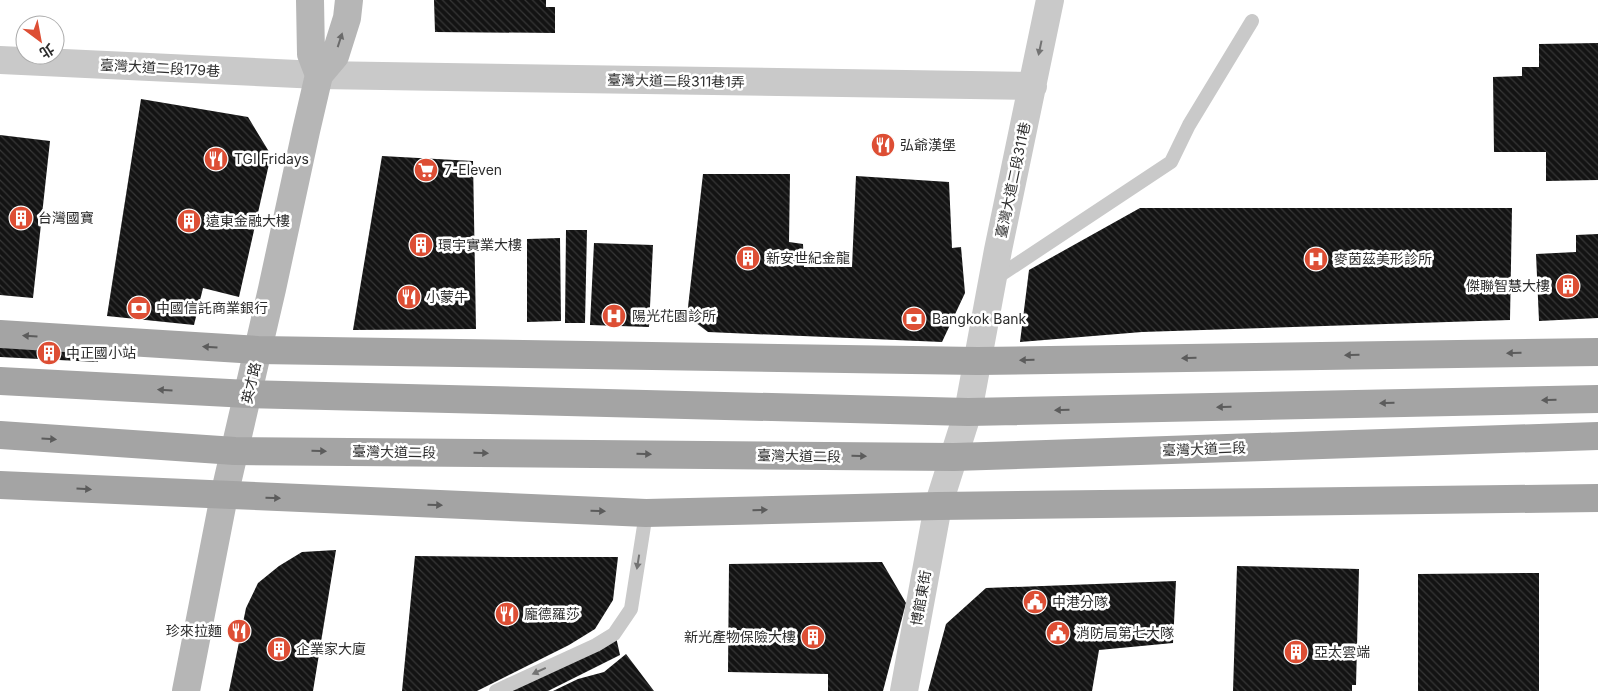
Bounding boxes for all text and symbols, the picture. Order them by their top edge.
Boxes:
north arrow [15,15,65,65]
one-way arrow [336,32,344,47]
one-way arrow [1036,40,1044,56]
text: 北 [37,41,58,62]
street label: 臺灣大道二段179巷 [100,56,220,79]
street label: 臺灣大道二段311巷1弄 [607,71,745,90]
street label: 臺灣大道二段311巷 [992,120,1033,239]
restaurant icon: 弘爺漢堡 [870,132,896,158]
place label: 弘爺漢堡 [900,136,956,153]
restaurant icon: TGI Fridays [203,146,229,172]
place label: TGI Fridays [234,150,309,167]
supermarket icon: 7-Eleven [413,157,439,183]
place label: 7-Eleven [444,161,502,178]
building icon: 台灣國寶 [8,205,34,231]
building icon: 遠東金融大樓 [176,208,202,234]
place label: 台灣國寶 [38,209,94,226]
place label: 遠東金融大樓 [206,212,290,229]
building icon: 環宇實業大樓 [408,232,434,258]
place label: 環宇實業大樓 [438,236,522,253]
building icon: 新安世紀金龍 [735,245,761,271]
hospital icon: 麥茵茲美形診所 [1303,246,1329,272]
place label: 新安世紀金龍 [766,249,850,266]
place label: 麥茵茲美形診所 [1334,250,1432,267]
building icon: 傑聯智慧大樓 [1555,273,1581,299]
place label: 傑聯智慧大樓 [1466,277,1550,294]
restaurant icon: 小蒙牛 [396,284,422,310]
place label: 小蒙牛 [426,288,468,305]
bank icon: 中國信託商業銀行 [126,295,152,321]
place label: 中國信託商業銀行 [156,299,268,316]
hospital icon: 陽光花園診所 [601,303,627,329]
bank icon: Bangkok Bank [901,306,927,332]
place label: 陽光花園診所 [632,307,716,324]
place label: Bangkok Bank [932,310,1027,327]
one-way arrow [22,332,38,340]
building icon: 中正國小站 [36,340,62,366]
one-way arrow [201,343,217,351]
place label: 中正國小站 [66,344,136,361]
one-way arrow [1506,349,1522,357]
one-way arrow [1344,351,1360,359]
one-way arrow [1181,354,1197,362]
one-way arrow [1019,356,1035,364]
street label: 英才路 [238,361,264,405]
one-way arrow [156,385,172,393]
one-way arrow [1541,396,1557,404]
one-way arrow [1379,400,1395,408]
one-way arrow [1216,403,1232,411]
one-way arrow [1054,406,1070,414]
one-way arrow [41,435,57,443]
street label: 臺灣大道二段 [1162,439,1246,458]
street label: 臺灣大道二段 [352,442,436,461]
street label: 臺灣大道二段 [757,446,841,465]
one-way arrow [311,447,327,455]
one-way arrow [474,449,490,457]
one-way arrow [636,450,652,458]
one-way arrow [851,452,867,460]
one-way arrow [76,485,92,493]
one-way arrow [265,494,281,502]
one-way arrow [428,501,444,509]
one-way arrow [752,506,768,514]
one-way arrow [590,508,606,516]
one-way arrow [634,554,642,570]
street label: 博館東街 [907,569,934,627]
public building icon: 中港分隊 [1022,589,1048,615]
place label: 中港分隊 [1052,593,1108,610]
restaurant icon: 龐德羅莎 [494,601,520,627]
place label: 龐德羅莎 [524,605,580,622]
restaurant icon: 珍來拉麵 [226,618,252,644]
public building icon: 消防局第七大隊 [1045,620,1071,646]
place label: 珍來拉麵 [166,622,222,639]
building icon: 新光產物保險大樓 [800,624,826,650]
place label: 消防局第七大隊 [1076,624,1174,641]
place label: 新光產物保險大樓 [684,628,796,645]
building icon: 企業家大廈 [266,636,292,662]
building icon: 亞太雲端 [1283,639,1309,665]
place label: 企業家大廈 [296,640,366,657]
place label: 亞太雲端 [1314,643,1370,660]
one-way arrow [532,668,546,676]

